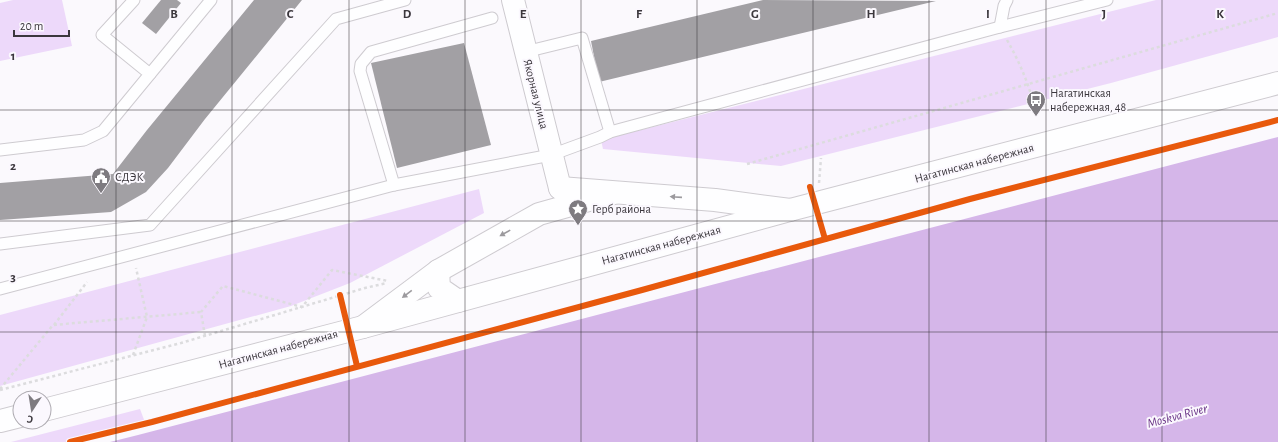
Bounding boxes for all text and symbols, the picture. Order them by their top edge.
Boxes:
text: B [170,8,178,21]
text: C [287,8,294,21]
text: D [403,8,412,21]
text: E [520,8,527,21]
text: F [636,8,643,21]
text: G [751,8,759,21]
text: H [866,8,876,21]
text: I [986,8,990,21]
text: J [1102,8,1106,21]
text: K [1216,8,1224,21]
scale bar [14,12,69,38]
text: 20 m [20,20,43,32]
text: 1 [11,50,15,63]
street label: Якорная улица [521,58,551,131]
place label: Нагатинская набережная, 48 [1050,87,1126,113]
bus stop icon: Нагатинская набережная, 48 [1025,89,1047,117]
street label: Нагатинская набережная [913,141,1035,185]
text: 2 [10,160,16,173]
public building icon: СДЭК [90,166,112,194]
place label: СДЭК [115,171,144,183]
one-way arrow [670,194,682,201]
place icon: Герб района [567,198,589,226]
place label: Герб района [592,203,652,215]
street label: Нагатинская набережная [600,223,722,267]
one-way arrow [499,230,511,237]
text: 3 [10,271,16,284]
one-way arrow [401,290,412,298]
street label: Нагатинская набережная [217,327,339,371]
north arrow [12,390,52,430]
water label: Moskva River [1146,402,1210,431]
text: С [26,413,34,425]

